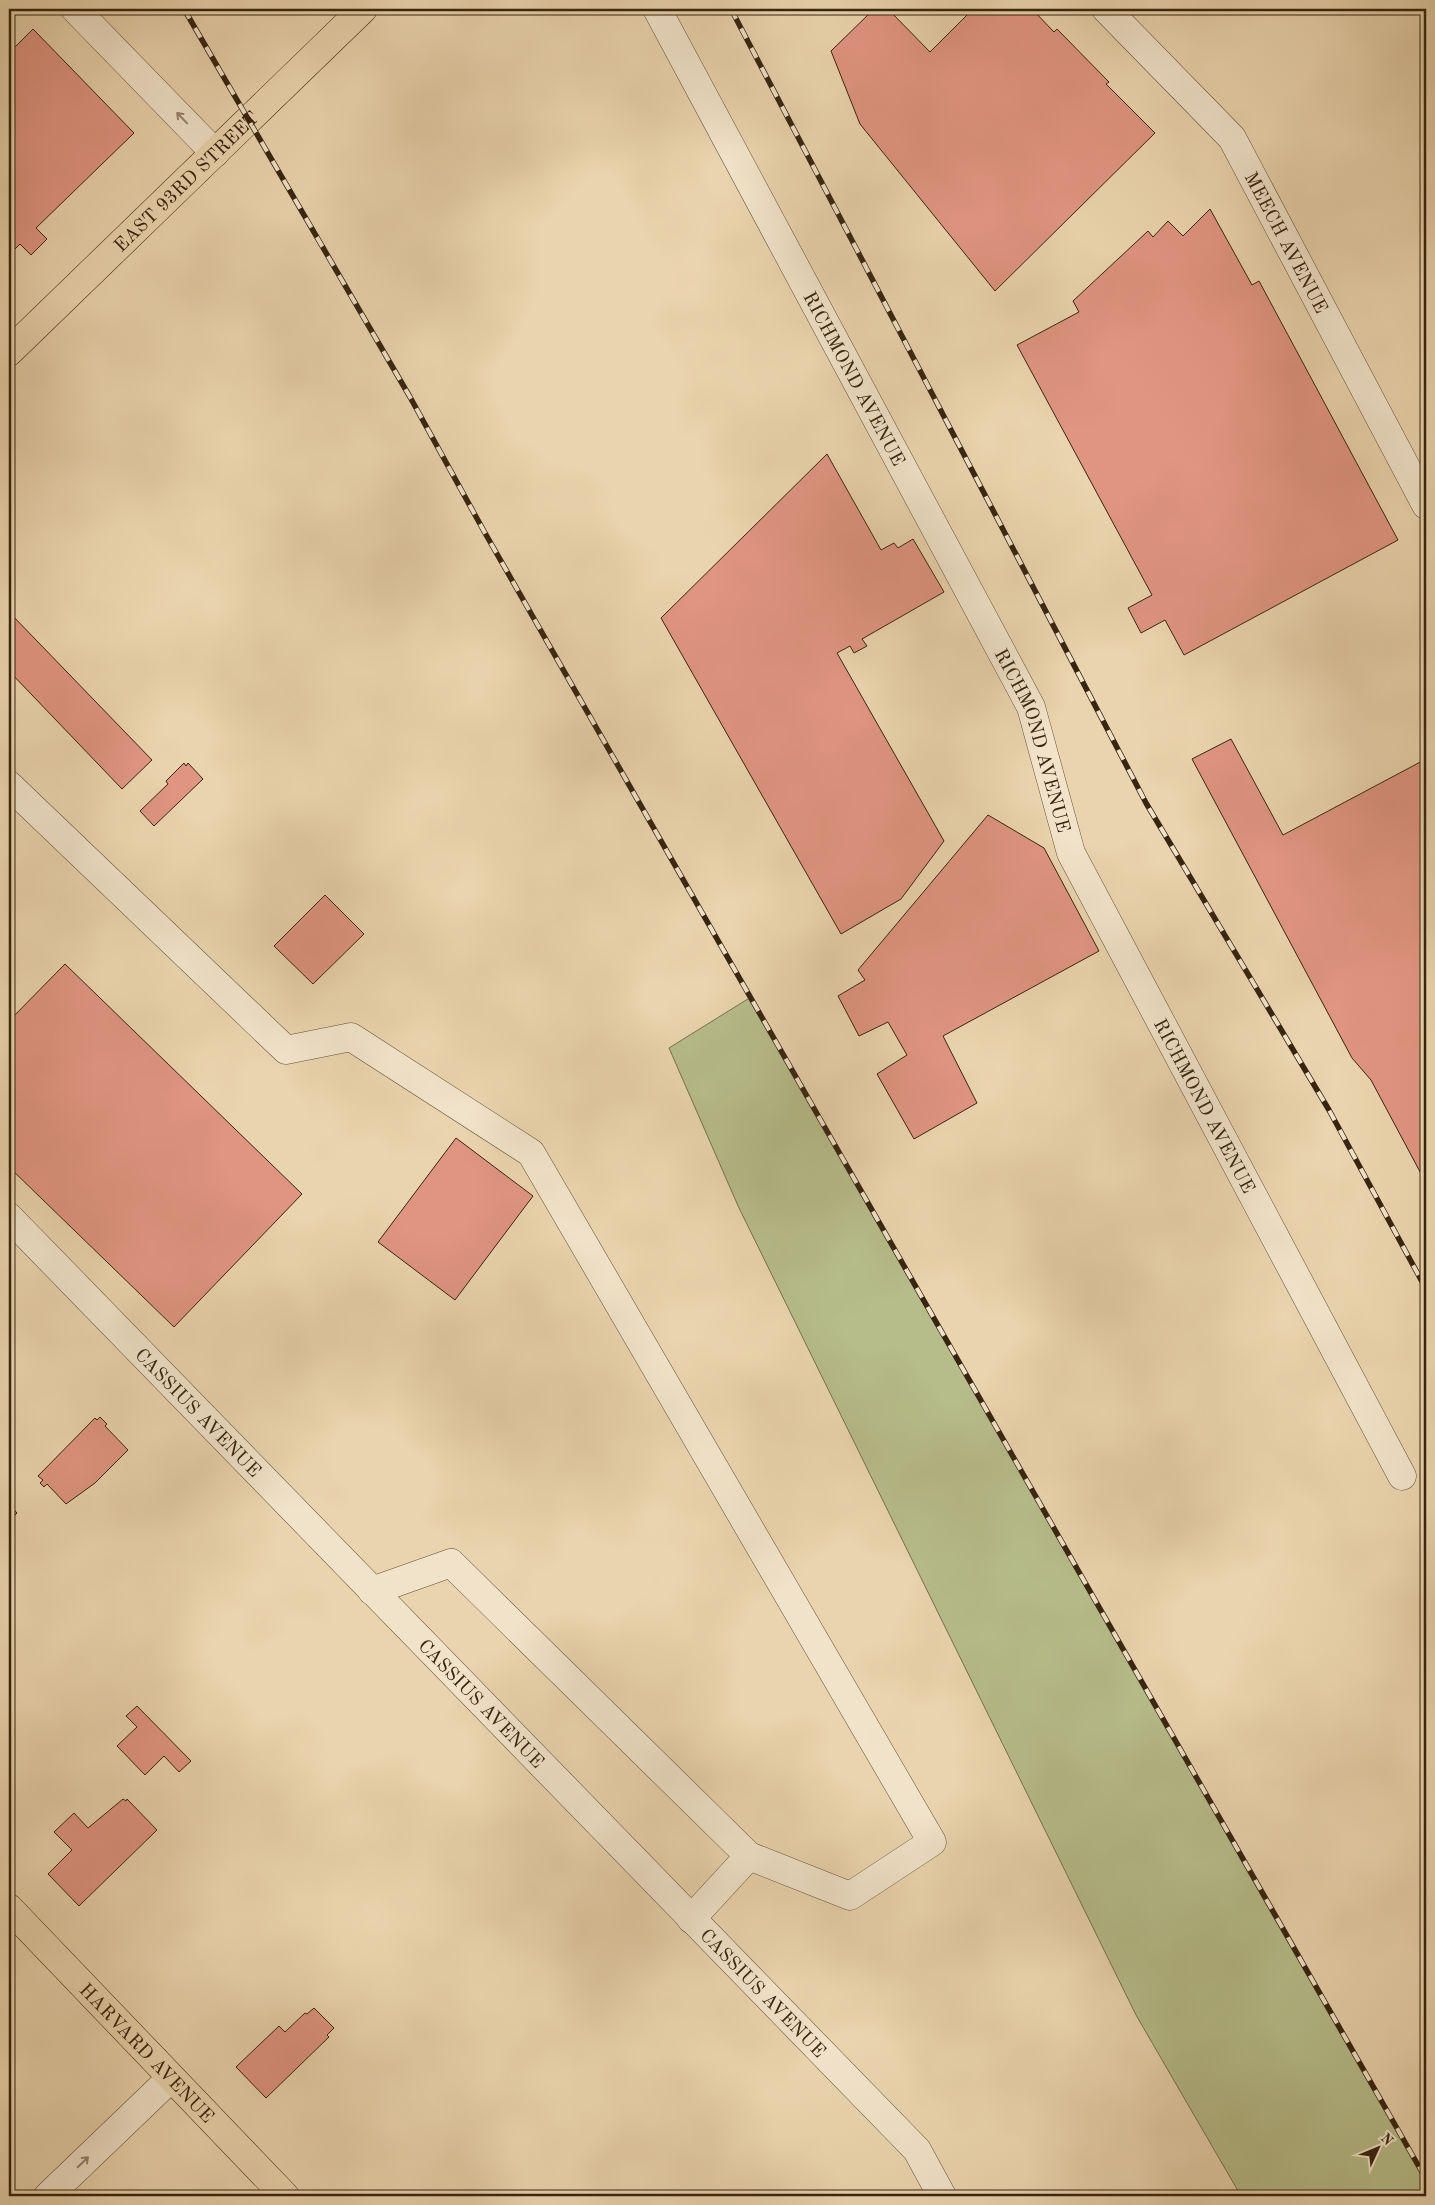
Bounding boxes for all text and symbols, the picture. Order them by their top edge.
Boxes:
street label: EAST 93RD STREET [112,109,263,257]
one-way arrow [176,112,188,125]
street label: MEECH AVENUE [1240,169,1330,317]
street label: RICHMOND AVENUE [798,289,907,470]
street label: RICHMOND AVENUE [990,646,1072,835]
street label: RICHMOND AVENUE [1149,1016,1257,1197]
street label: CASSIUS AVENUE [130,1346,263,1482]
street label: CASSIUS AVENUE [414,1637,547,1773]
street label: CASSIUS AVENUE [695,1926,828,2062]
street label: HARVARD AVENUE [75,1981,216,2128]
north arrow [1352,2122,1402,2172]
text: N [1378,2131,1396,2149]
one-way arrow [77,2156,89,2168]

